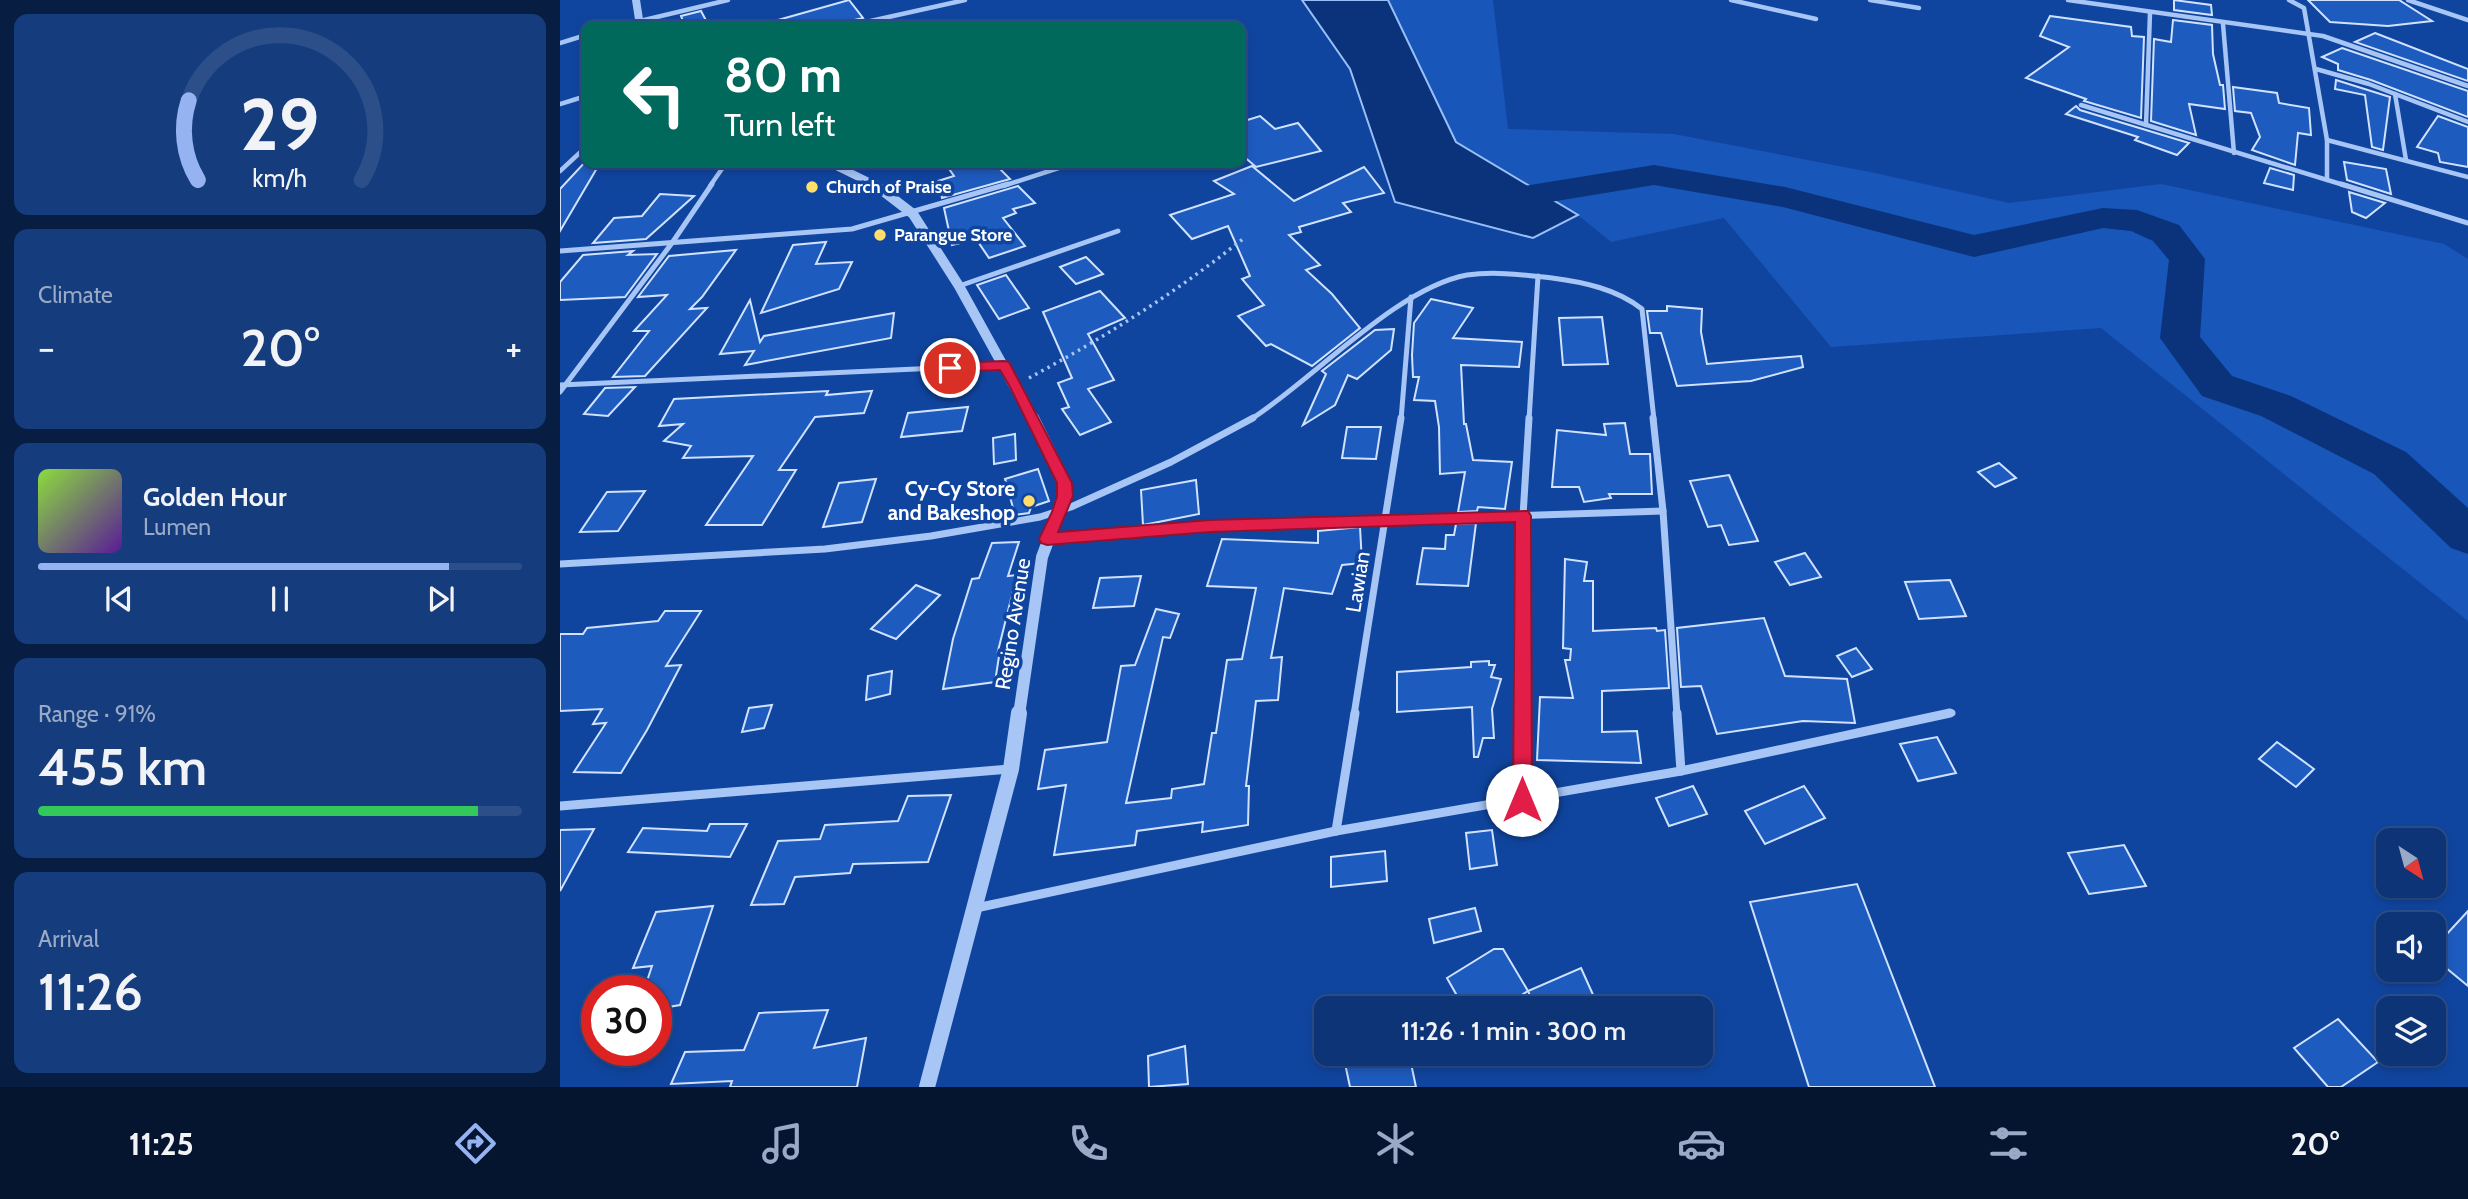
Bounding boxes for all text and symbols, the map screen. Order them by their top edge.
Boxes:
text: 80 m [724,45,842,104]
icon: left [609,49,700,140]
text: 29 [240,81,320,169]
text: Turn left [724,105,835,144]
text: km/h [253,163,307,193]
place label: Church of Praise [826,176,952,198]
marker: Church of Praise [804,179,820,195]
place label: Parangue Store [894,224,1012,246]
marker: Parangue Store [872,227,888,243]
text: Climate [38,281,113,309]
text: 20° [240,316,320,379]
text: − [38,324,55,371]
text: + [505,324,522,371]
pin [920,338,980,398]
icon: arrive [931,349,969,387]
place label: Cy-Cy Store and Bakeshop [888,476,1015,525]
text: Golden Hour [143,481,286,513]
marker: Cy-Cy Store and Bakeshop [1021,493,1037,509]
text: Lumen [143,513,211,541]
street label: Lawian [1340,549,1375,614]
street label: Regino Avenue [990,556,1035,692]
icon: previous [100,580,138,618]
icon: pause [261,580,299,618]
icon: next [422,580,460,618]
text: Range · 91% [38,700,156,728]
text: 455 km [38,735,207,798]
position arrow [1485,763,1559,837]
north arrow [2376,828,2446,898]
map controls [2376,828,2446,1066]
button: sound [2376,912,2446,982]
text: Arrival [38,925,99,953]
text: 11:26 [38,960,143,1023]
speed limit sign: 30 [581,975,672,1066]
button: layers [2376,996,2446,1066]
text: 11:26 · 1 min · 300 m [1401,1015,1626,1047]
icon: directions [451,1119,500,1168]
icon: music [758,1119,807,1168]
icon: phone [1064,1119,1113,1168]
icon: climate [1371,1119,1420,1168]
icon: car [1677,1119,1726,1168]
icon: filters [1984,1119,2033,1168]
text: 11:25 [129,1124,194,1163]
text: 20° [2290,1124,2339,1163]

